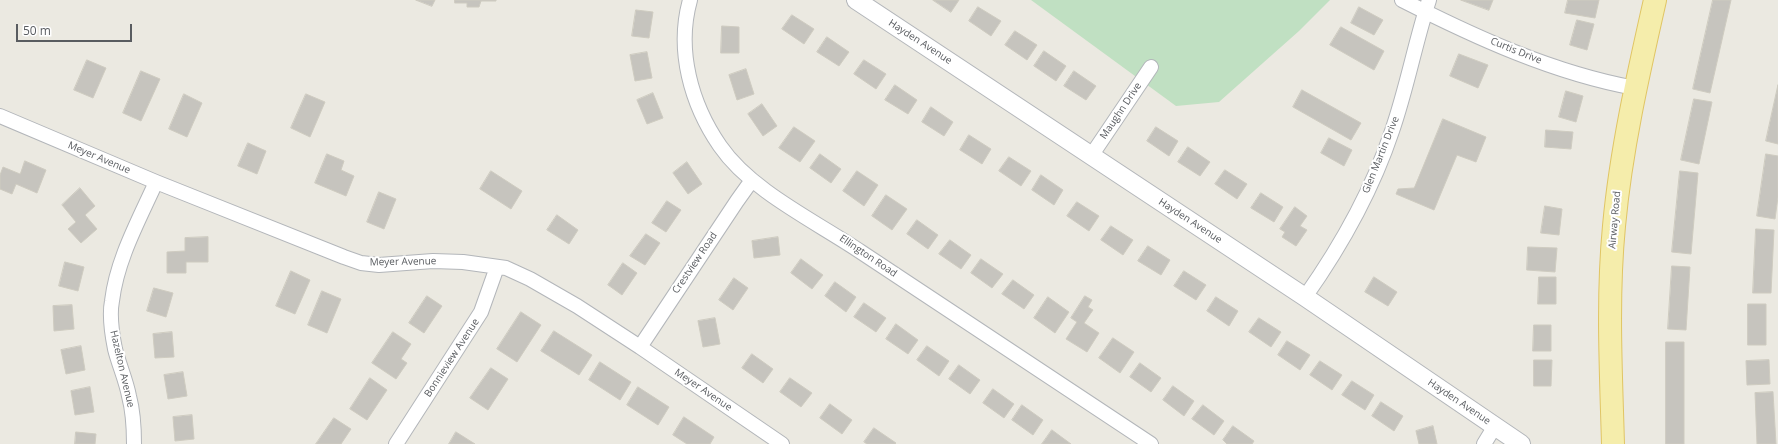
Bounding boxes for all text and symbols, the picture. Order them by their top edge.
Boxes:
scale bar [18,16,134,42]
street label: Hayden Avenue [886,17,954,67]
text: 50 m [23,22,51,39]
street label: Curtis Drive [1489,35,1543,67]
street label: Maughn Drive [1098,81,1144,141]
street label: Glen Martin Drive [1360,115,1402,195]
street label: Meyer Avenue [66,139,132,177]
street label: Airway Road [1607,191,1623,249]
street label: Hayden Avenue [1156,196,1224,246]
street label: Crestview Road [670,230,720,296]
street label: Ellington Road [837,232,899,280]
street label: Meyer Avenue [370,255,436,269]
street label: Bonnieview Avenue [422,316,482,400]
street label: Hazelton Avenue [107,329,137,409]
street label: Meyer Avenue [672,366,734,414]
street label: Hayden Avenue [1425,377,1493,427]

